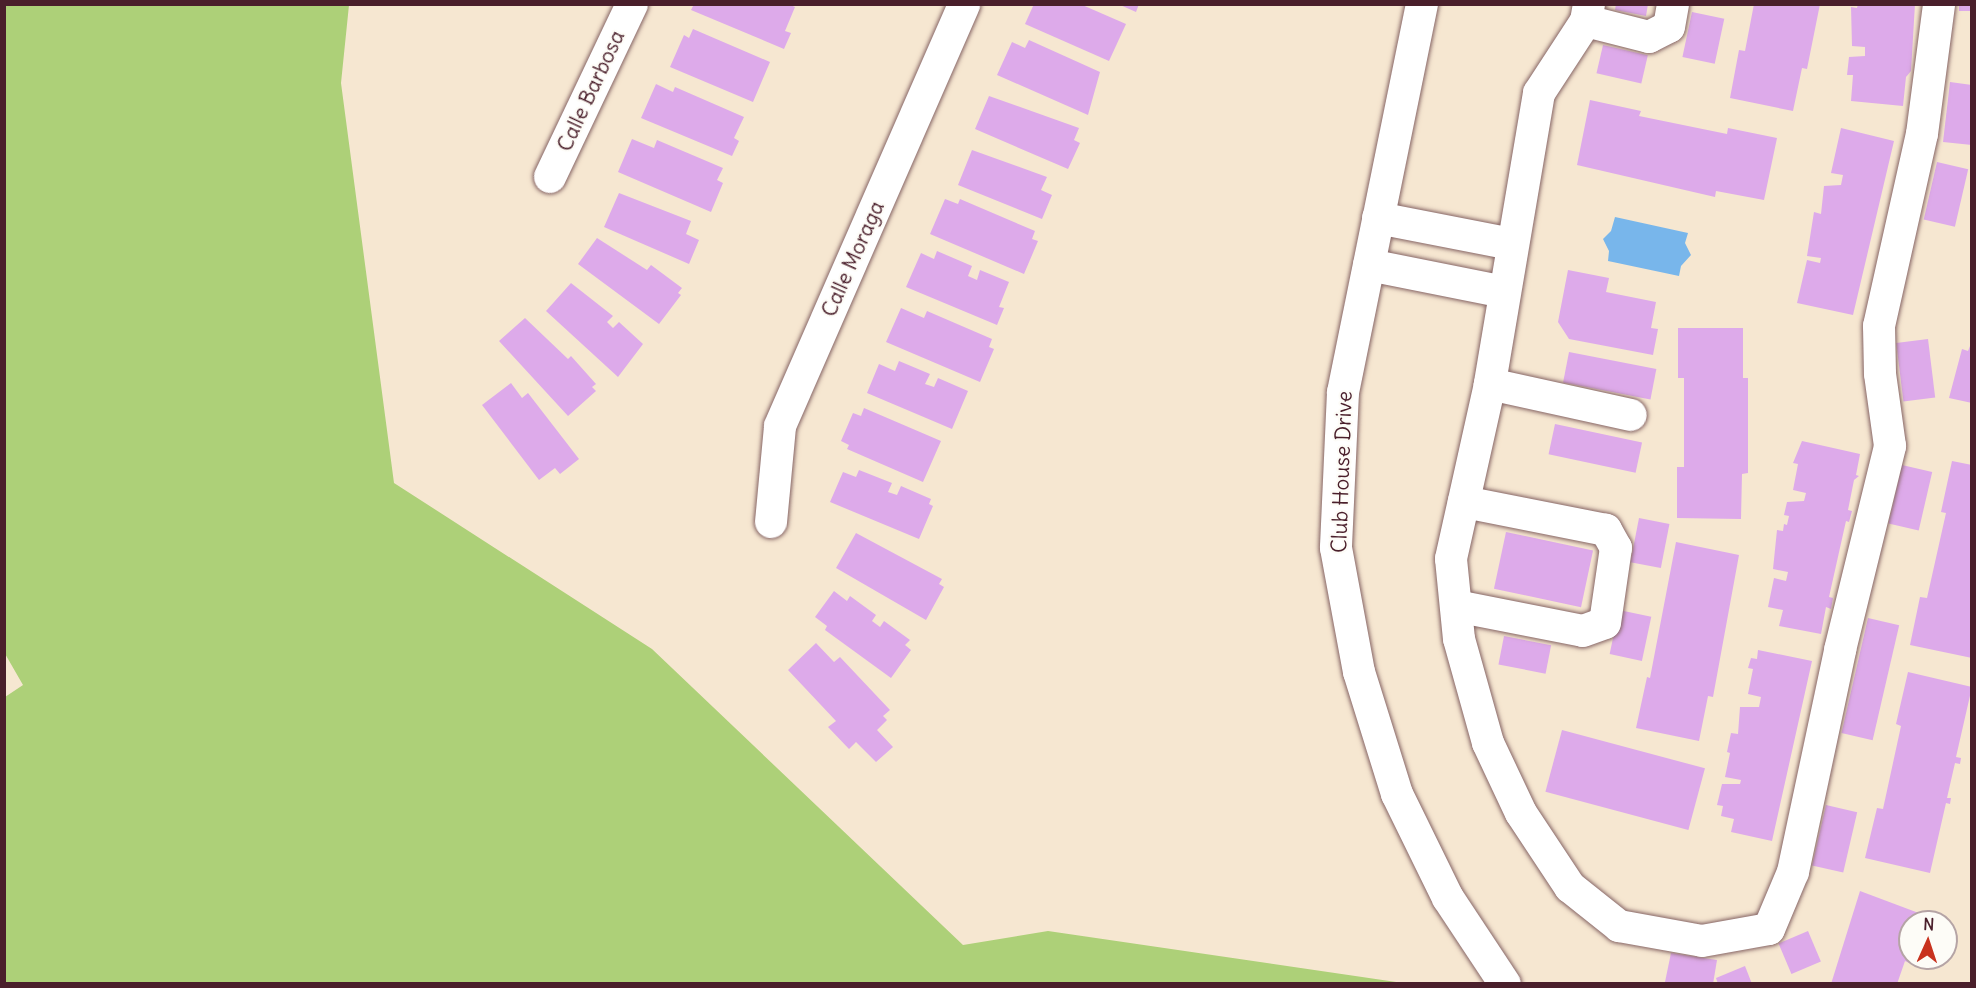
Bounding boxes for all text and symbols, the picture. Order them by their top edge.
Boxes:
street label: Calle Barbosa [552,26,630,156]
street label: Calle Moraga [816,197,890,321]
street label: Club House Drive [1327,391,1357,553]
north arrow [1898,910,1958,970]
text: N [1923,914,1935,934]

